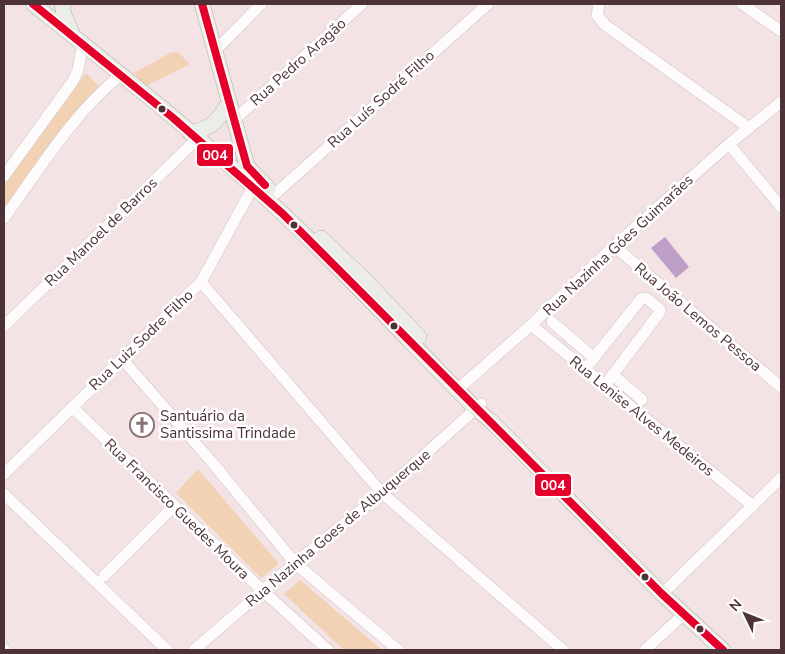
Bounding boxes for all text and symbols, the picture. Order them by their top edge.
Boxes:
street label: Rua Pedro Aragão [246,13,350,111]
street label: Rua Luís Sodré Filho [323,46,439,152]
unlabelled marker [157,104,167,114]
line badge: 004 [196,143,234,167]
text: 004 [202,146,228,165]
street label: Rua Nazinha Góes Guimarães [538,170,698,320]
street label: Rua Manoel de Barros [40,173,162,291]
unlabelled marker [289,220,299,230]
street label: Rua João Lemos Pessoa [630,258,766,376]
street label: Rua Luiz Sodre Filho [85,285,197,395]
unlabelled marker [389,321,399,331]
street label: Rua Lenise Alves Medeiros [565,351,719,481]
place label: Santuário da Santissima Trindade [160,406,296,443]
church icon: Santuário da Santissima Trindade [129,412,155,438]
street label: Rua Francisco Guedes Moura [100,434,254,584]
street label: Rua Nazinha Goes de Albuquerque [241,445,435,611]
line badge: 004 [534,473,572,497]
text: 004 [540,476,566,495]
unlabelled marker [640,572,650,582]
north arrow [720,589,770,639]
text: N [725,595,746,616]
unlabelled marker [695,624,705,634]

